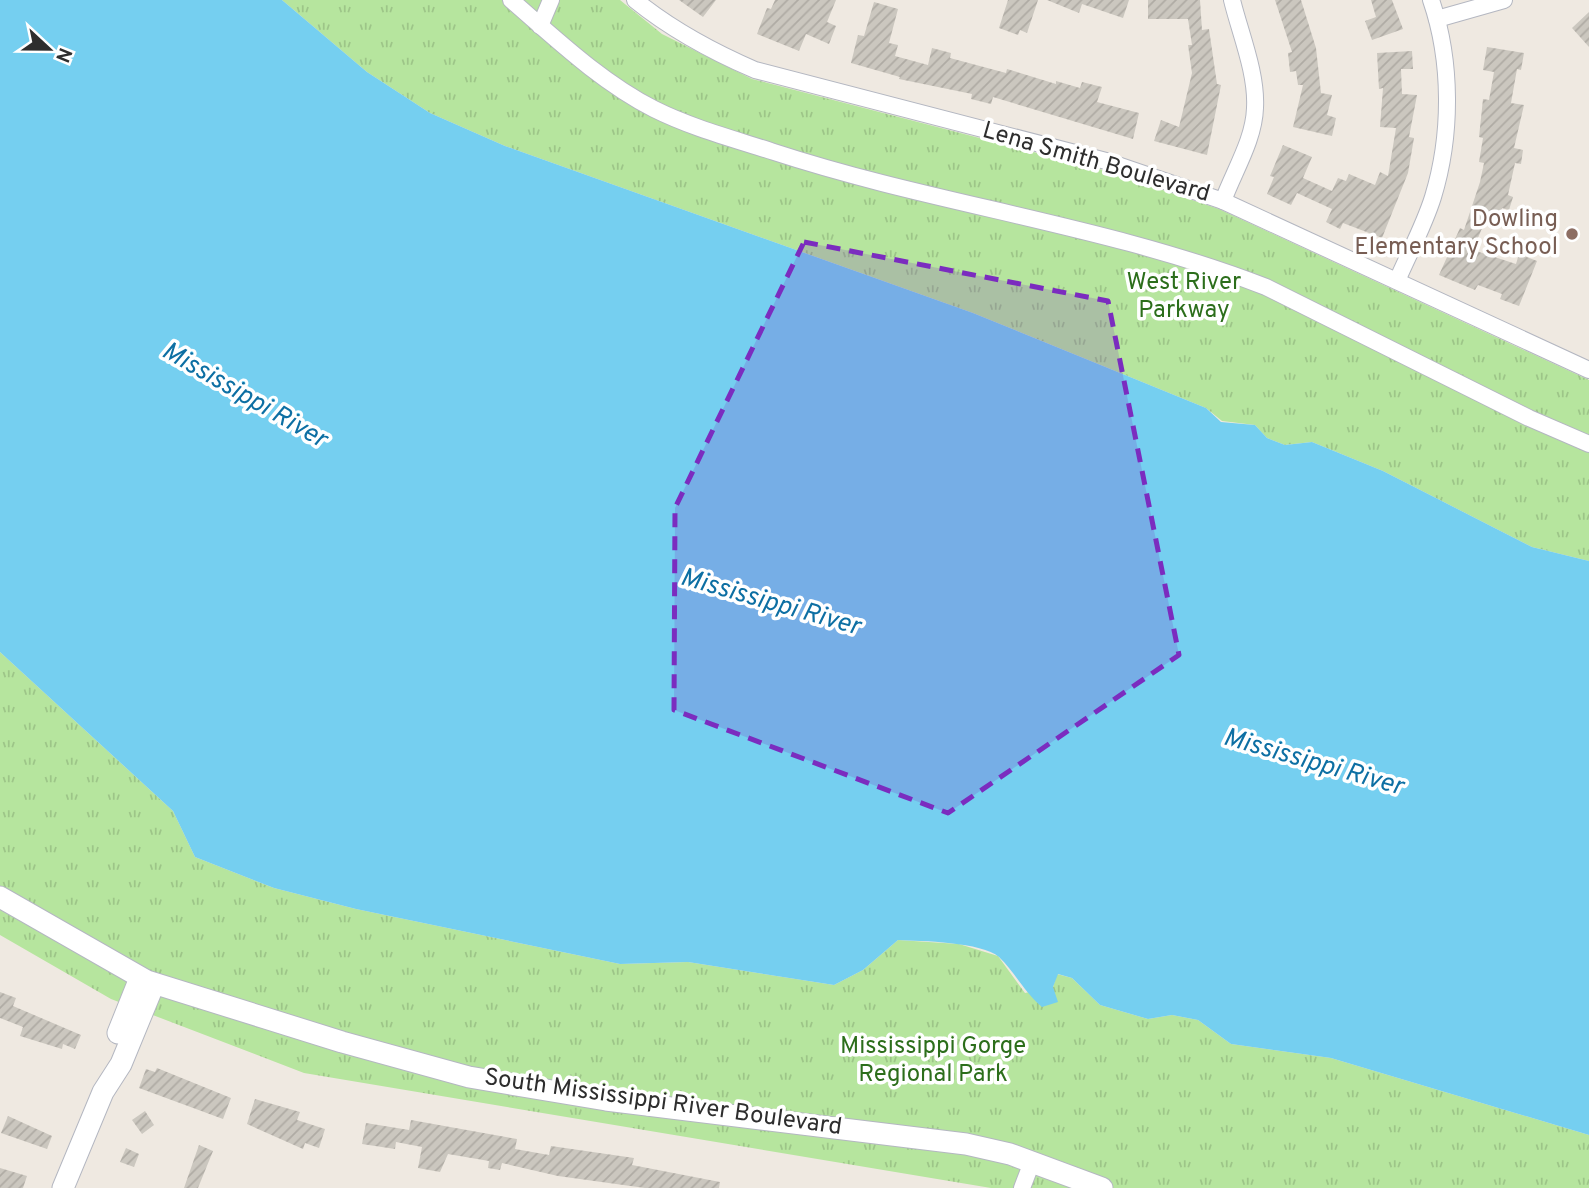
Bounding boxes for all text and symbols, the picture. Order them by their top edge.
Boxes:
north arrow [14,14,84,84]
text: N [49,44,77,65]
street label: Lena Smith Boulevard [979,116,1213,210]
place label: Dowling Elementary School [1354,205,1558,263]
marker: Dowling Elementary School [1564,226,1580,242]
park label: West River Parkway [1127,268,1241,326]
water label: Mississippi River [155,335,334,458]
water label: Mississippi River [676,562,866,645]
water label: Mississippi River [1219,722,1409,805]
park label: Mississippi Gorge Regional Park [840,1032,1026,1090]
street label: South Mississippi River Boulevard [482,1063,844,1143]

